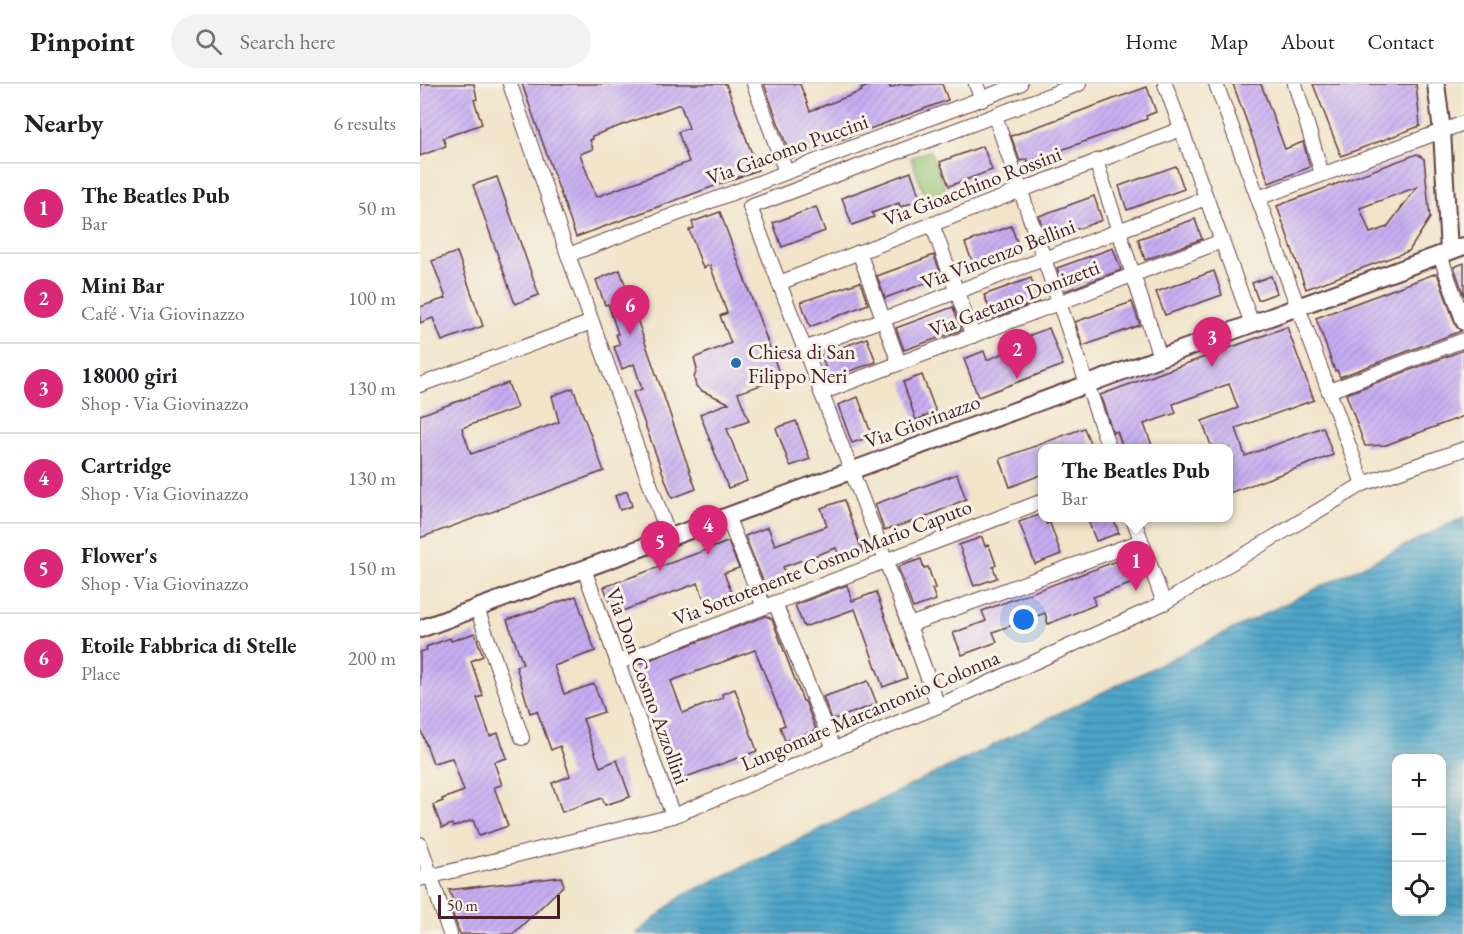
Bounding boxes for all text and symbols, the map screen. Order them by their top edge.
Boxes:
search box [171,14,591,68]
text: Pinpoint [30,23,135,59]
icon: search [192,25,225,58]
text: Search here [240,27,335,56]
text: Home [1125,28,1177,55]
text: Map [1210,28,1248,55]
text: About [1281,28,1334,55]
text: Contact [1367,28,1434,55]
text: Nearby [24,106,104,140]
street label: Via Giacomo Puccini [702,107,872,191]
text: 6 results [333,110,396,136]
street label: Via Gioacchino Rossini [879,140,1065,232]
text: The Beatles Pub [81,181,229,210]
text: 1 [38,195,49,221]
text: 50 m [357,195,396,221]
text: Bar [81,210,107,236]
street label: Via Vincenzo Bellini [917,212,1079,296]
street label: Via Gaetano Donizetti [925,253,1103,343]
text: Mini Bar [81,271,164,300]
text: 2 [38,285,49,311]
text: 100 m [348,285,396,311]
pin: 6 [610,286,650,335]
text: Café · Via Giovinazzo [81,300,245,326]
pin: 3 [1192,318,1232,367]
pin: 2 [998,330,1036,379]
place label: Chiesa di San Filippo Neri [748,338,856,389]
marker: Chiesa di San Filippo Neri [729,356,743,370]
text: 18000 giri [81,361,178,390]
text: 3 [38,375,49,401]
text: 130 m [348,375,396,401]
street label: Via Giovinazzo [860,388,984,454]
text: Shop · Via Giovinazzo [81,390,249,416]
popup [1038,444,1233,522]
text: Cartridge [81,451,171,480]
text: The Beatles Pub [1061,456,1210,485]
text: 4 [38,465,49,491]
text: 130 m [348,465,396,491]
text: Shop · Via Giovinazzo [81,480,249,506]
text: Bar [1061,485,1088,511]
street label: Via Sottotenente Cosmo Mario Caputo [669,492,975,632]
pin: 4 [688,506,728,555]
pin: 5 [640,522,680,571]
text: Flower's [81,541,157,570]
pin: 1 [1116,542,1156,591]
text: 5 [38,555,49,581]
text: 150 m [348,555,396,581]
text: Shop · Via Giovinazzo [81,570,249,596]
street label: Via Don Cosmo Azzollini [600,584,696,788]
your location [1009,605,1038,634]
text: Etoile Fabbrica di Stelle [81,631,296,660]
street label: Lungomare Marcantonio Colonna [737,643,1004,777]
text: 6 [38,645,49,671]
text: 200 m [348,645,396,671]
text: Place [81,660,120,686]
map controls [1392,754,1446,916]
button: + [1392,754,1446,808]
button: − [1392,808,1446,862]
button: locate [1392,862,1446,916]
scale bar [438,892,560,920]
text: 50 m [447,895,478,916]

